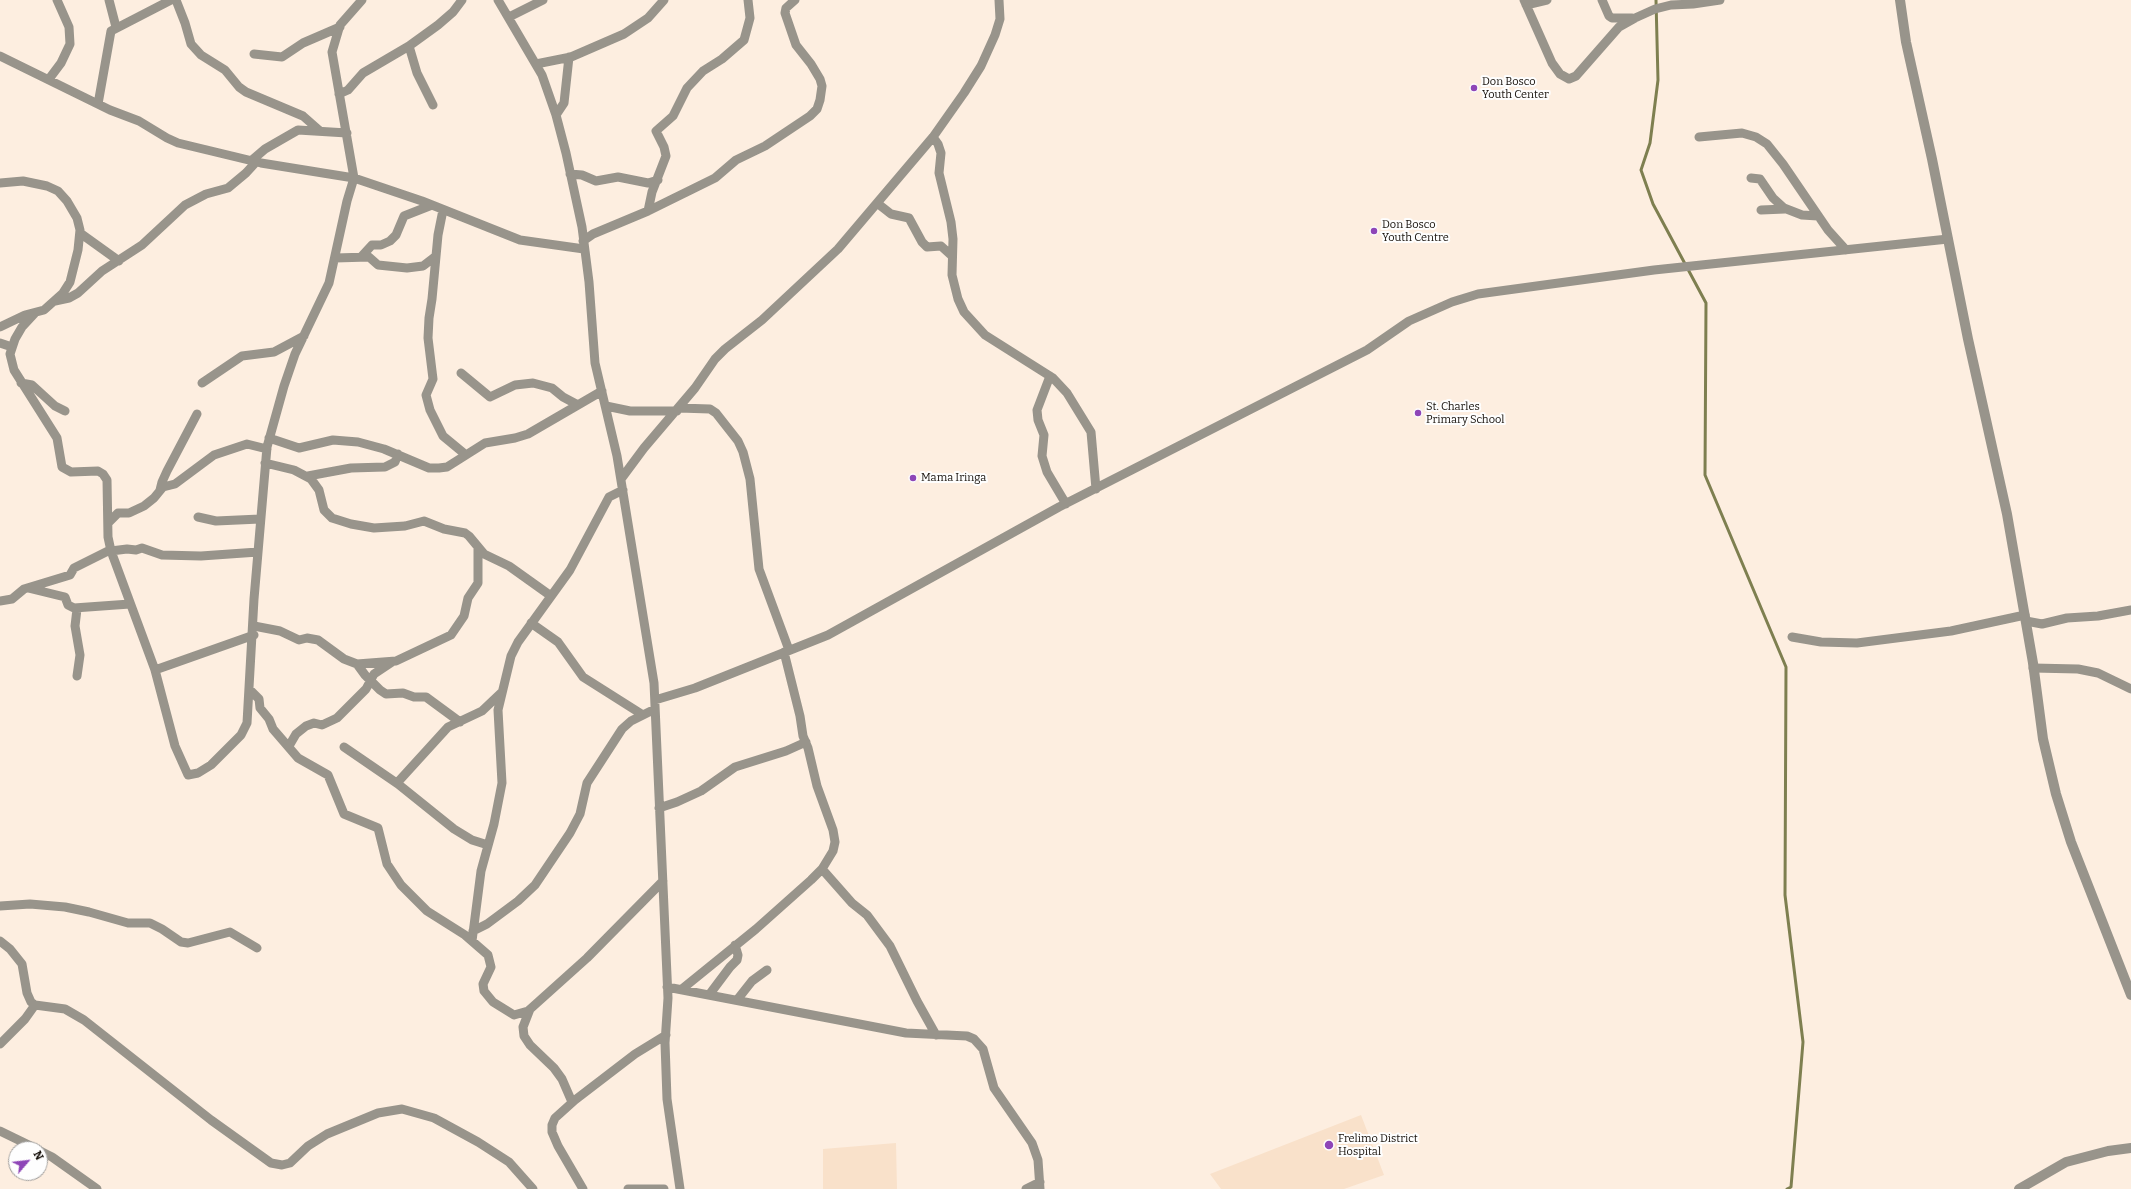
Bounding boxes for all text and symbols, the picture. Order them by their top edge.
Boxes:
place label: Don Bosco Youth Center [1482,75,1549,101]
marker: Don Bosco Youth Center [1469,83,1479,93]
place label: Don Bosco Youth Centre [1382,218,1449,244]
marker: Don Bosco Youth Centre [1369,226,1379,236]
place label: St. Charles Primary School [1426,400,1505,426]
marker: St. Charles Primary School [1413,408,1423,418]
place label: Mama Iringa [921,471,986,485]
marker: Mama Iringa [908,473,918,483]
place label: Frelimo District Hospital [1338,1132,1418,1158]
marker: Frelimo District Hospital [1323,1139,1335,1151]
north arrow [8,1141,48,1181]
text: N [30,1149,46,1162]

